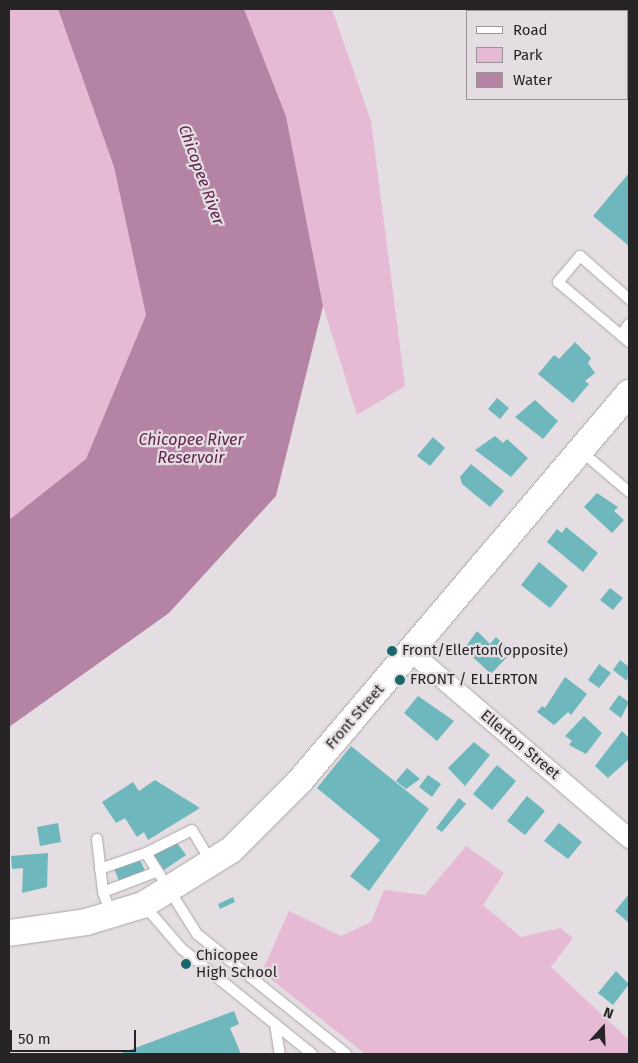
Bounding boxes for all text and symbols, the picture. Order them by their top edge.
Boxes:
legend [466,10,628,100]
text: Road [513,21,548,39]
text: Park [513,46,543,64]
text: Water [513,71,552,89]
water label: Chicopee River [174,122,228,228]
water label: Chicopee River Reservoir [139,430,243,468]
place label: Front/Ellerton(opposite) [402,642,568,660]
marker: Front/Ellerton(opposite) [386,645,398,657]
place label: FRONT / ELLERTON [410,671,538,689]
marker: FRONT / ELLERTON [394,674,406,686]
street label: Front Street [322,681,388,753]
street label: Ellerton Street [477,707,563,783]
place label: Chicopee High School [196,946,277,981]
marker: Chicopee High School [180,958,192,970]
north arrow [578,1003,628,1053]
text: N [601,1004,616,1023]
scale bar [12,1020,139,1052]
text: 50 m [18,1030,51,1048]

